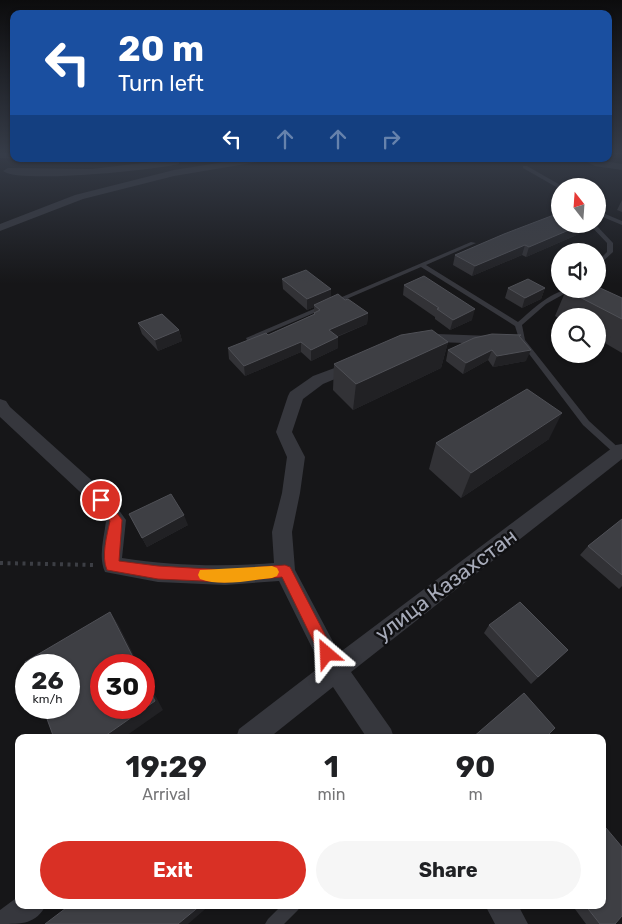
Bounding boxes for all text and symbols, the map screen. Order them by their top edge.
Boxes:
text: 20 m [118,28,204,70]
icon: left [35,30,100,95]
text: Turn left [118,70,204,97]
icon: left [218,125,246,153]
icon: ahead [271,125,299,153]
icon: ahead [324,125,352,153]
icon: right [377,125,405,153]
north arrow [551,178,606,232]
map controls [551,178,606,363]
button: sound [551,243,606,298]
button: search [551,308,606,363]
pin [80,479,122,521]
icon: arrive [87,486,115,514]
street label: улица Казахстан [370,523,521,646]
position arrow [300,627,352,679]
speed limit sign: 30 [90,654,155,719]
text: 26 [31,666,64,695]
text: km/h [33,692,62,706]
text: 19:29 [125,749,207,785]
text: 1 [324,749,339,785]
text: 90 [456,749,495,785]
text: Arrival [142,785,190,804]
text: min [318,785,345,804]
text: m [469,785,483,804]
button: Exit [40,841,306,899]
button: Share [316,841,581,899]

